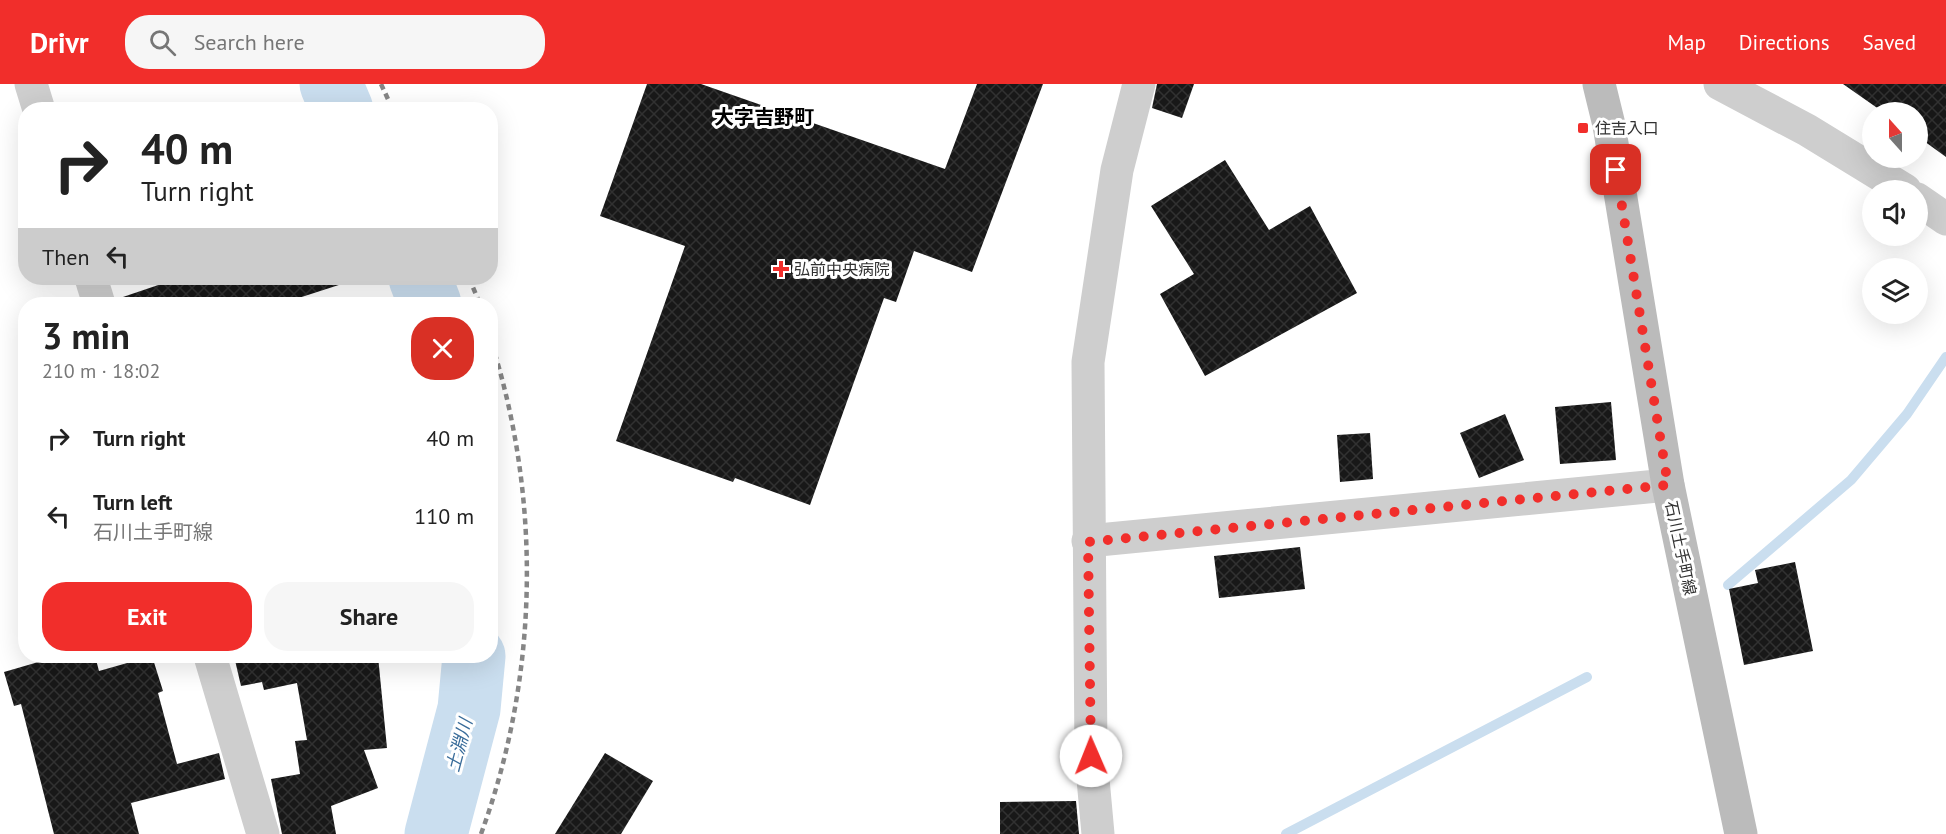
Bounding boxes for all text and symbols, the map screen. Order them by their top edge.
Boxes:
search box [125,15,545,69]
text: Drivr [30,24,89,61]
icon: search [146,26,179,59]
text: Search here [194,28,305,56]
text: Map [1667,29,1706,56]
text: Directions [1739,29,1830,56]
text: Saved [1863,29,1916,56]
north arrow [1862,102,1928,168]
map controls [1862,102,1928,324]
district label: 大字吉野町 [714,104,814,130]
place label: 住吉入口 [1595,118,1659,138]
text: 40 m [141,121,233,176]
marker: 住吉入口 [1576,121,1590,135]
icon: right [42,126,120,204]
pin [1590,144,1641,195]
icon: arrive [1599,153,1632,186]
text: Turn right [141,174,254,208]
button: sound [1862,180,1928,246]
icon: left [101,240,134,273]
text: Then [42,243,89,271]
button: layers [1862,258,1928,324]
place label: 弘前中央病院 [794,259,890,279]
marker: 弘前中央病院 [772,260,790,278]
text: 3 min [42,312,130,359]
button: close [411,317,474,380]
text: 210 m · 18:02 [42,358,160,384]
icon: right [42,422,75,455]
text: Turn right [93,424,185,452]
text: 40 m [426,424,474,452]
text: Turn left [93,488,173,516]
street label: 石川土手町線 [1661,499,1701,597]
icon: left [42,500,75,533]
text: 110 m [414,502,474,530]
text: 石川土手町線 [93,519,213,545]
button: Exit [42,582,252,651]
button: Share [264,582,474,651]
water label: 土淵川 [441,714,478,774]
position arrow [1059,724,1123,788]

